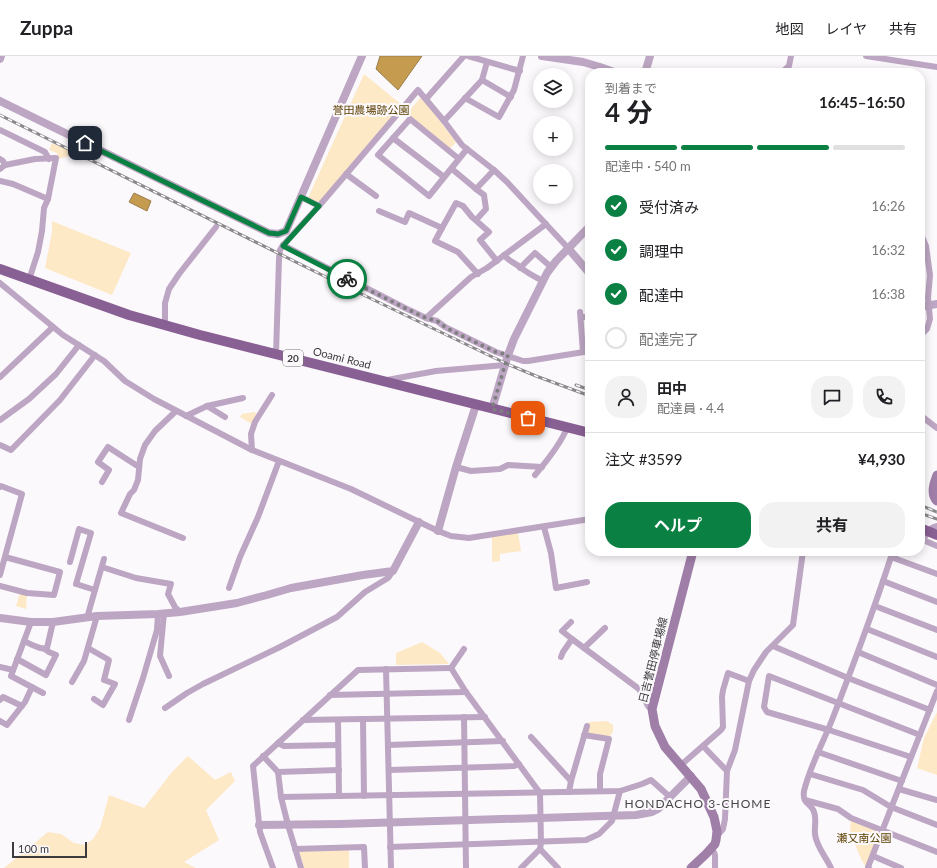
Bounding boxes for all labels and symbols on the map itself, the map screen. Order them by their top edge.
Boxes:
park label: 誉田農場跡公園 [333,103,410,116]
pin [68,126,102,160]
courier [327,259,367,299]
street label: Ooami Road [312,344,372,371]
road number: 20 [283,350,303,366]
pin [511,401,545,435]
street label: 日吉誉田停車場線 [636,616,669,704]
district label: HONDACHO 3-CHOME [625,796,771,811]
park label: 瀬又南公園 [837,831,892,844]
scale bar [12,840,87,859]

